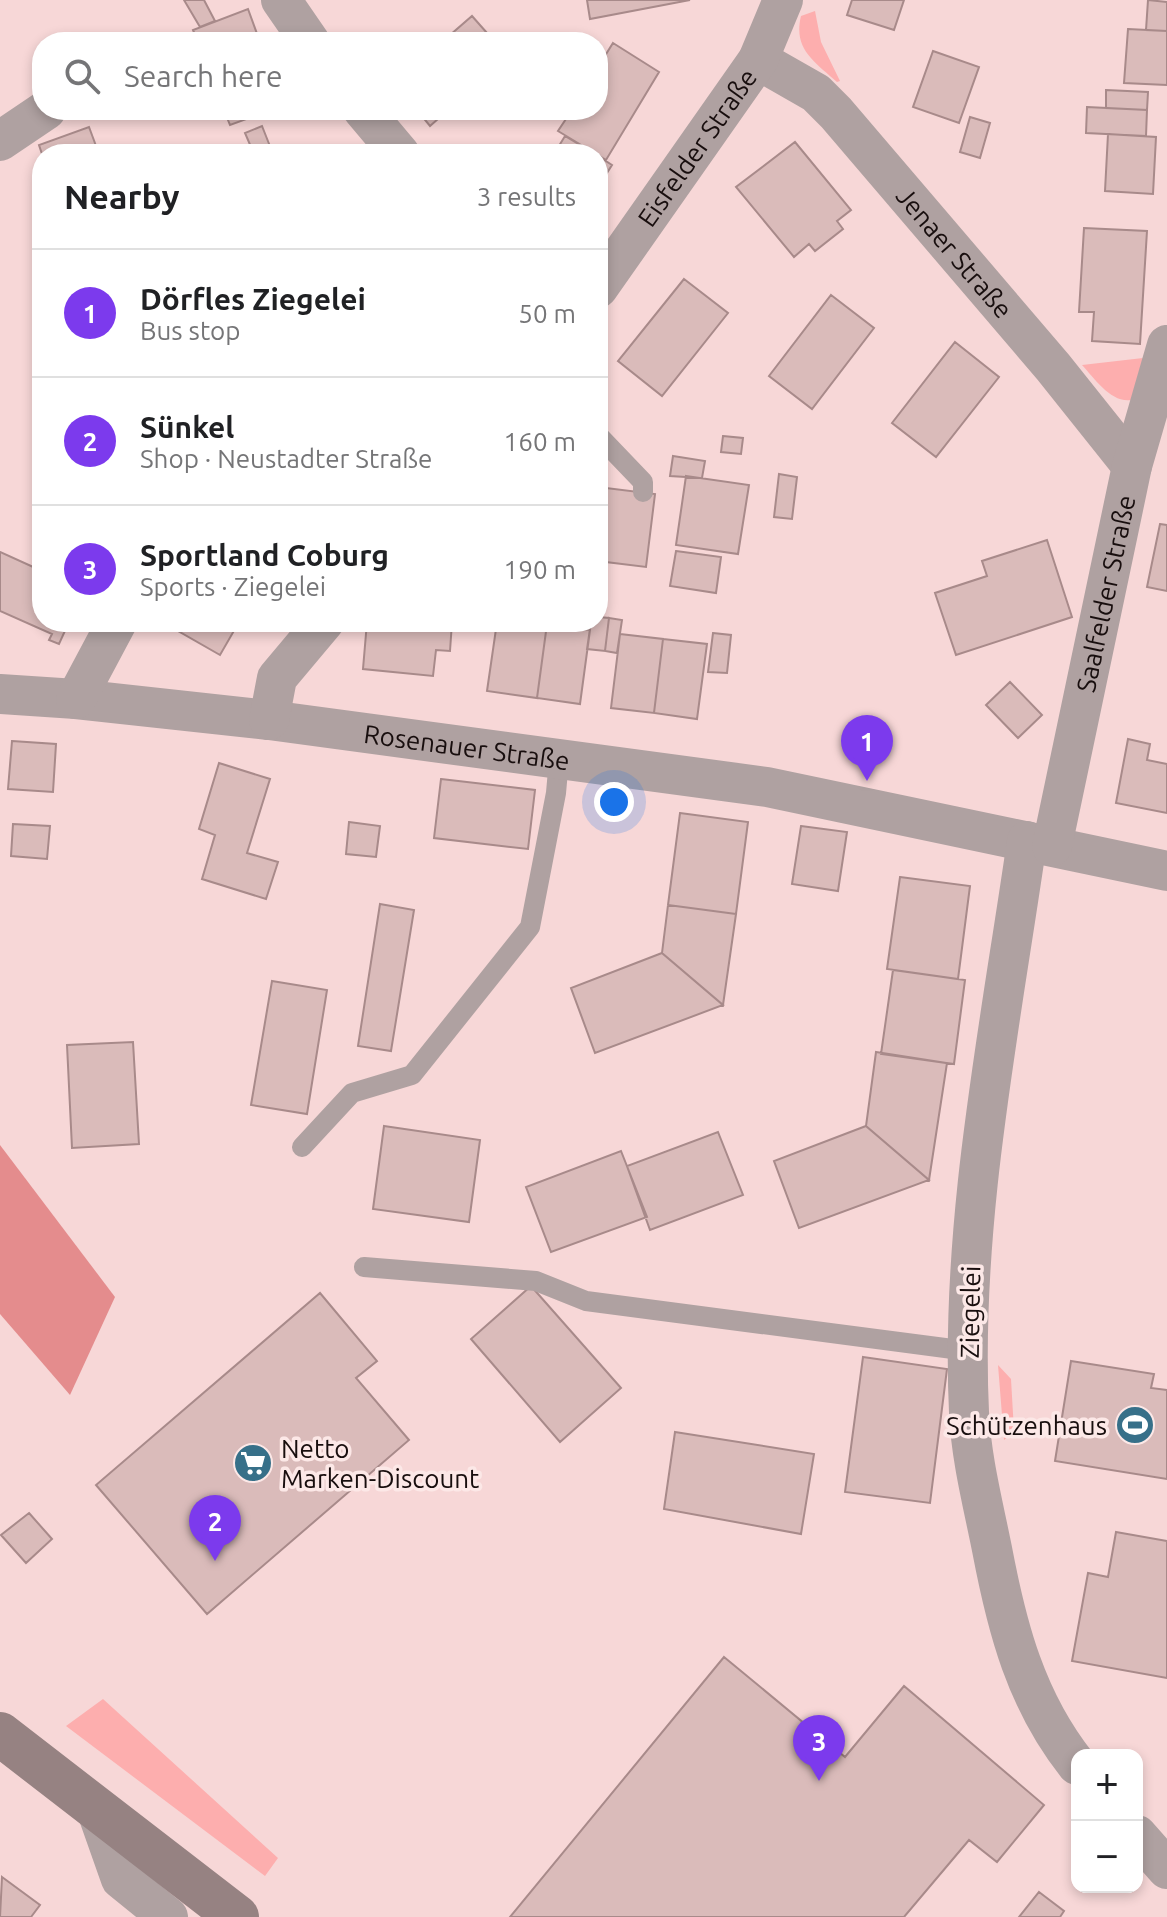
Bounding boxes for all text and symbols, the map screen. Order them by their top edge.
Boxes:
search box [32,32,608,120]
icon: search [60,54,104,98]
text: Search here [124,59,283,93]
street label: Eisfelder Straße [632,63,762,232]
text: Nearby [64,177,179,215]
street label: Jenaer Straße [891,181,1019,323]
text: 3 results [477,182,576,211]
text: Dörfles Ziegelei [140,282,366,316]
text: 1 [83,299,97,328]
text: 50 m [518,299,576,328]
text: Bus stop [140,316,240,345]
text: Sünkel [140,410,234,444]
text: 2 [83,427,97,456]
text: 160 m [504,427,576,456]
text: Shop · Neustadter Straße [140,444,432,473]
street label: Saalfelder Straße [1070,492,1140,695]
text: Sportland Coburg [140,538,389,572]
text: 3 [83,555,97,584]
text: 190 m [504,555,576,584]
text: Sports · Ziegelei [140,572,326,601]
pin: 1 [841,715,893,781]
street label: Rosenauer Straße [362,718,572,775]
your location [594,782,634,822]
street label: Ziegelei [955,1266,985,1358]
sports icon: Schützenhaus [1114,1404,1156,1446]
place label: Schützenhaus [946,1411,1107,1440]
place label: Netto Marken-Discount [281,1434,479,1493]
supermarket icon: Netto Marken-Discount [232,1442,274,1484]
pin: 2 [189,1495,241,1561]
pin: 3 [793,1715,845,1781]
map controls [1071,1749,1143,1893]
button: + [1071,1749,1143,1821]
button: − [1071,1821,1143,1893]

